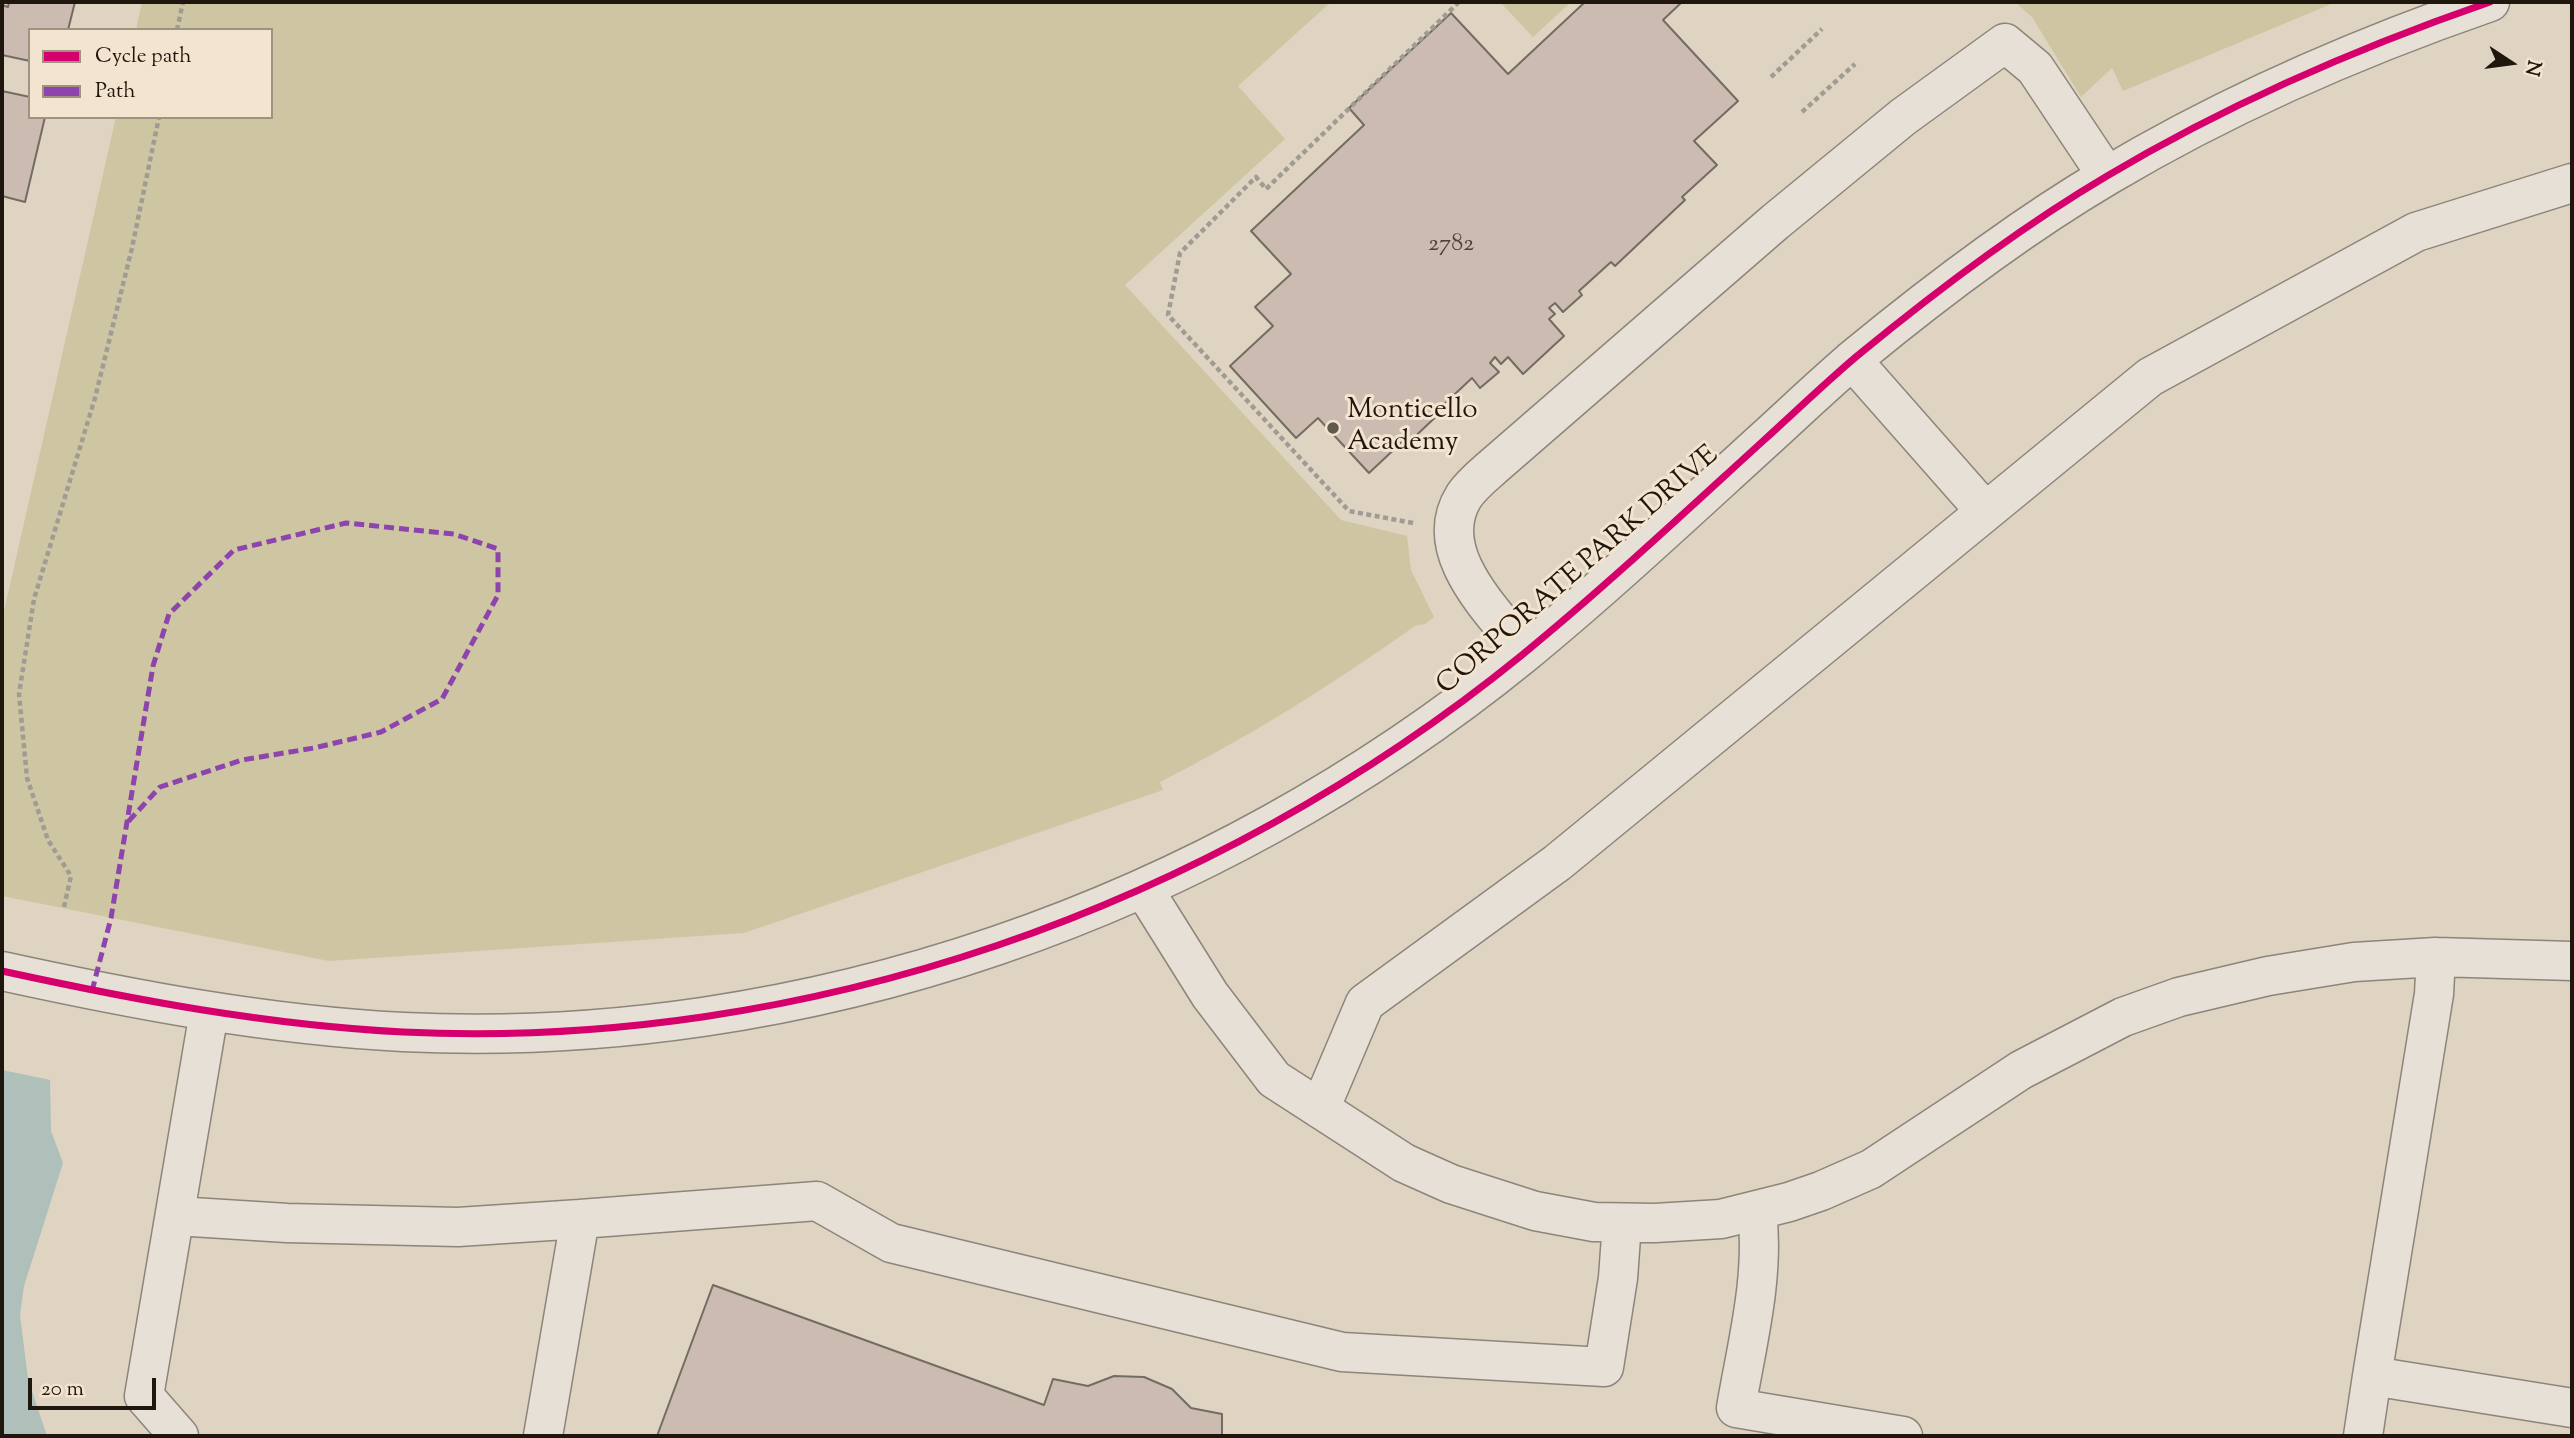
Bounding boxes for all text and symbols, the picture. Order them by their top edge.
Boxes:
legend [28,28,273,119]
north arrow [2476,28,2546,98]
text: Cycle path [95,42,192,72]
text: N [2517,57,2547,78]
text: Path [95,77,136,107]
house number: 2782 [1428,232,1474,260]
place label: Monticello Academy [1347,395,1478,461]
marker: Monticello Academy [1325,420,1341,436]
street label: CORPORATE PARK DRIVE [1431,440,1727,704]
scale bar [32,1364,159,1408]
text: 20 m [41,1375,84,1405]

